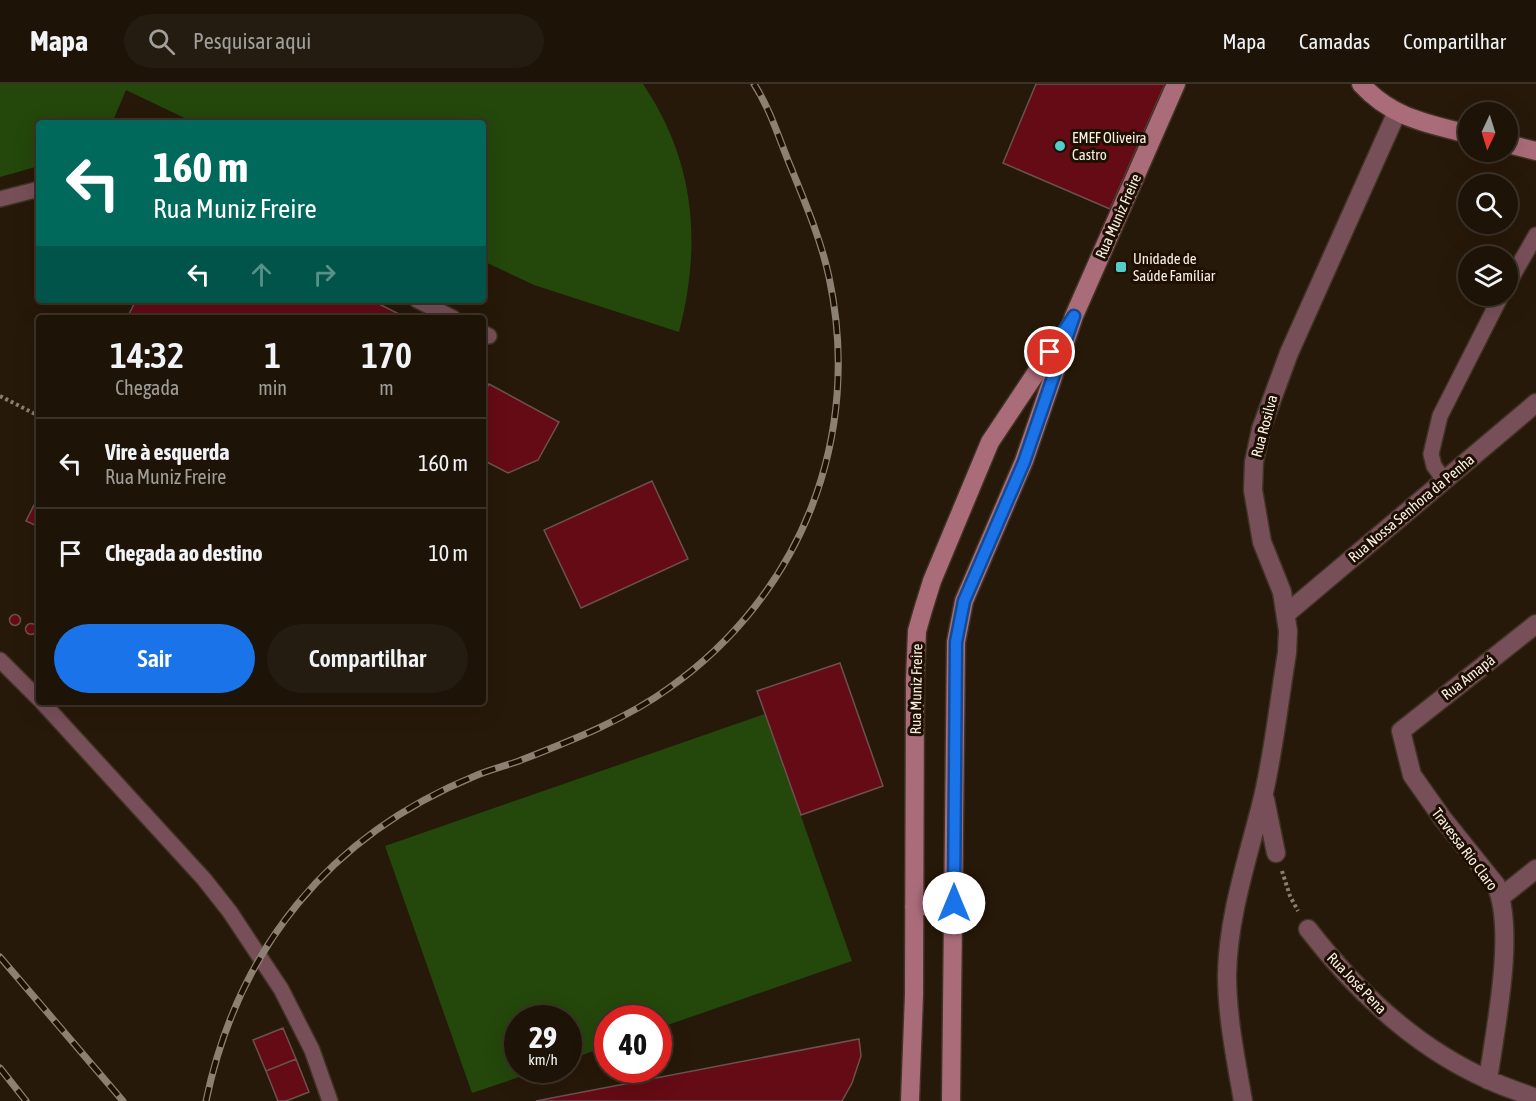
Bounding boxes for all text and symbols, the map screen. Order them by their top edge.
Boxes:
search box [124,14,544,68]
text: Mapa [30,25,88,57]
icon: search [145,25,178,58]
text: Pesquisar aqui [193,28,311,54]
text: Mapa [1222,29,1266,53]
text: Camadas [1299,29,1370,53]
text: Compartilhar [1403,29,1506,53]
north arrow [1458,102,1518,162]
map controls [1458,102,1518,306]
place label: EMEF Oliveira Castro [1072,129,1147,163]
marker: EMEF Oliveira Castro [1053,139,1067,153]
text: 160 m [153,143,248,191]
icon: left [54,144,132,222]
street label: Rua Muniz Freire [1092,171,1144,261]
button: search [1458,174,1518,234]
text: Rua Muniz Freire [153,193,317,224]
button: layers [1458,246,1518,306]
place label: Unidade de Saúde Famíliar [1133,250,1216,284]
icon: left [182,258,215,291]
icon: ahead [245,258,278,291]
icon: right [308,258,341,291]
marker: Unidade de Saúde Famíliar [1114,260,1128,274]
pin [1024,326,1075,377]
text: 14:32 [110,334,184,376]
text: 1 [264,334,281,376]
text: 170 [361,334,412,376]
icon: arrive [1033,335,1066,368]
text: Chegada [115,376,179,399]
text: min [258,376,287,399]
text: m [379,376,394,399]
street label: Rua Rosilva [1248,393,1280,459]
text: Vire à esquerda [105,439,230,465]
icon: left [54,447,87,480]
text: 160 m [418,450,468,476]
street label: Rua Nossa Senhora da Penha [1345,450,1477,566]
text: Rua Muniz Freire [105,465,226,488]
icon: arrive [54,537,87,570]
text: Chegada ao destino [105,540,263,566]
text: 10 m [428,540,468,566]
button: Sair [54,624,255,693]
button: Compartilhar [267,624,468,693]
street label: Rua Muniz Freire [907,643,925,735]
street label: Rua Amapá [1438,651,1498,703]
street label: Travessa Rio Claro [1429,805,1501,893]
position arrow [922,871,986,935]
street label: Rua José Pena [1324,949,1390,1017]
speed limit sign: 40 [594,1005,672,1083]
text: 29 [529,1020,557,1054]
text: km/h [528,1051,558,1068]

